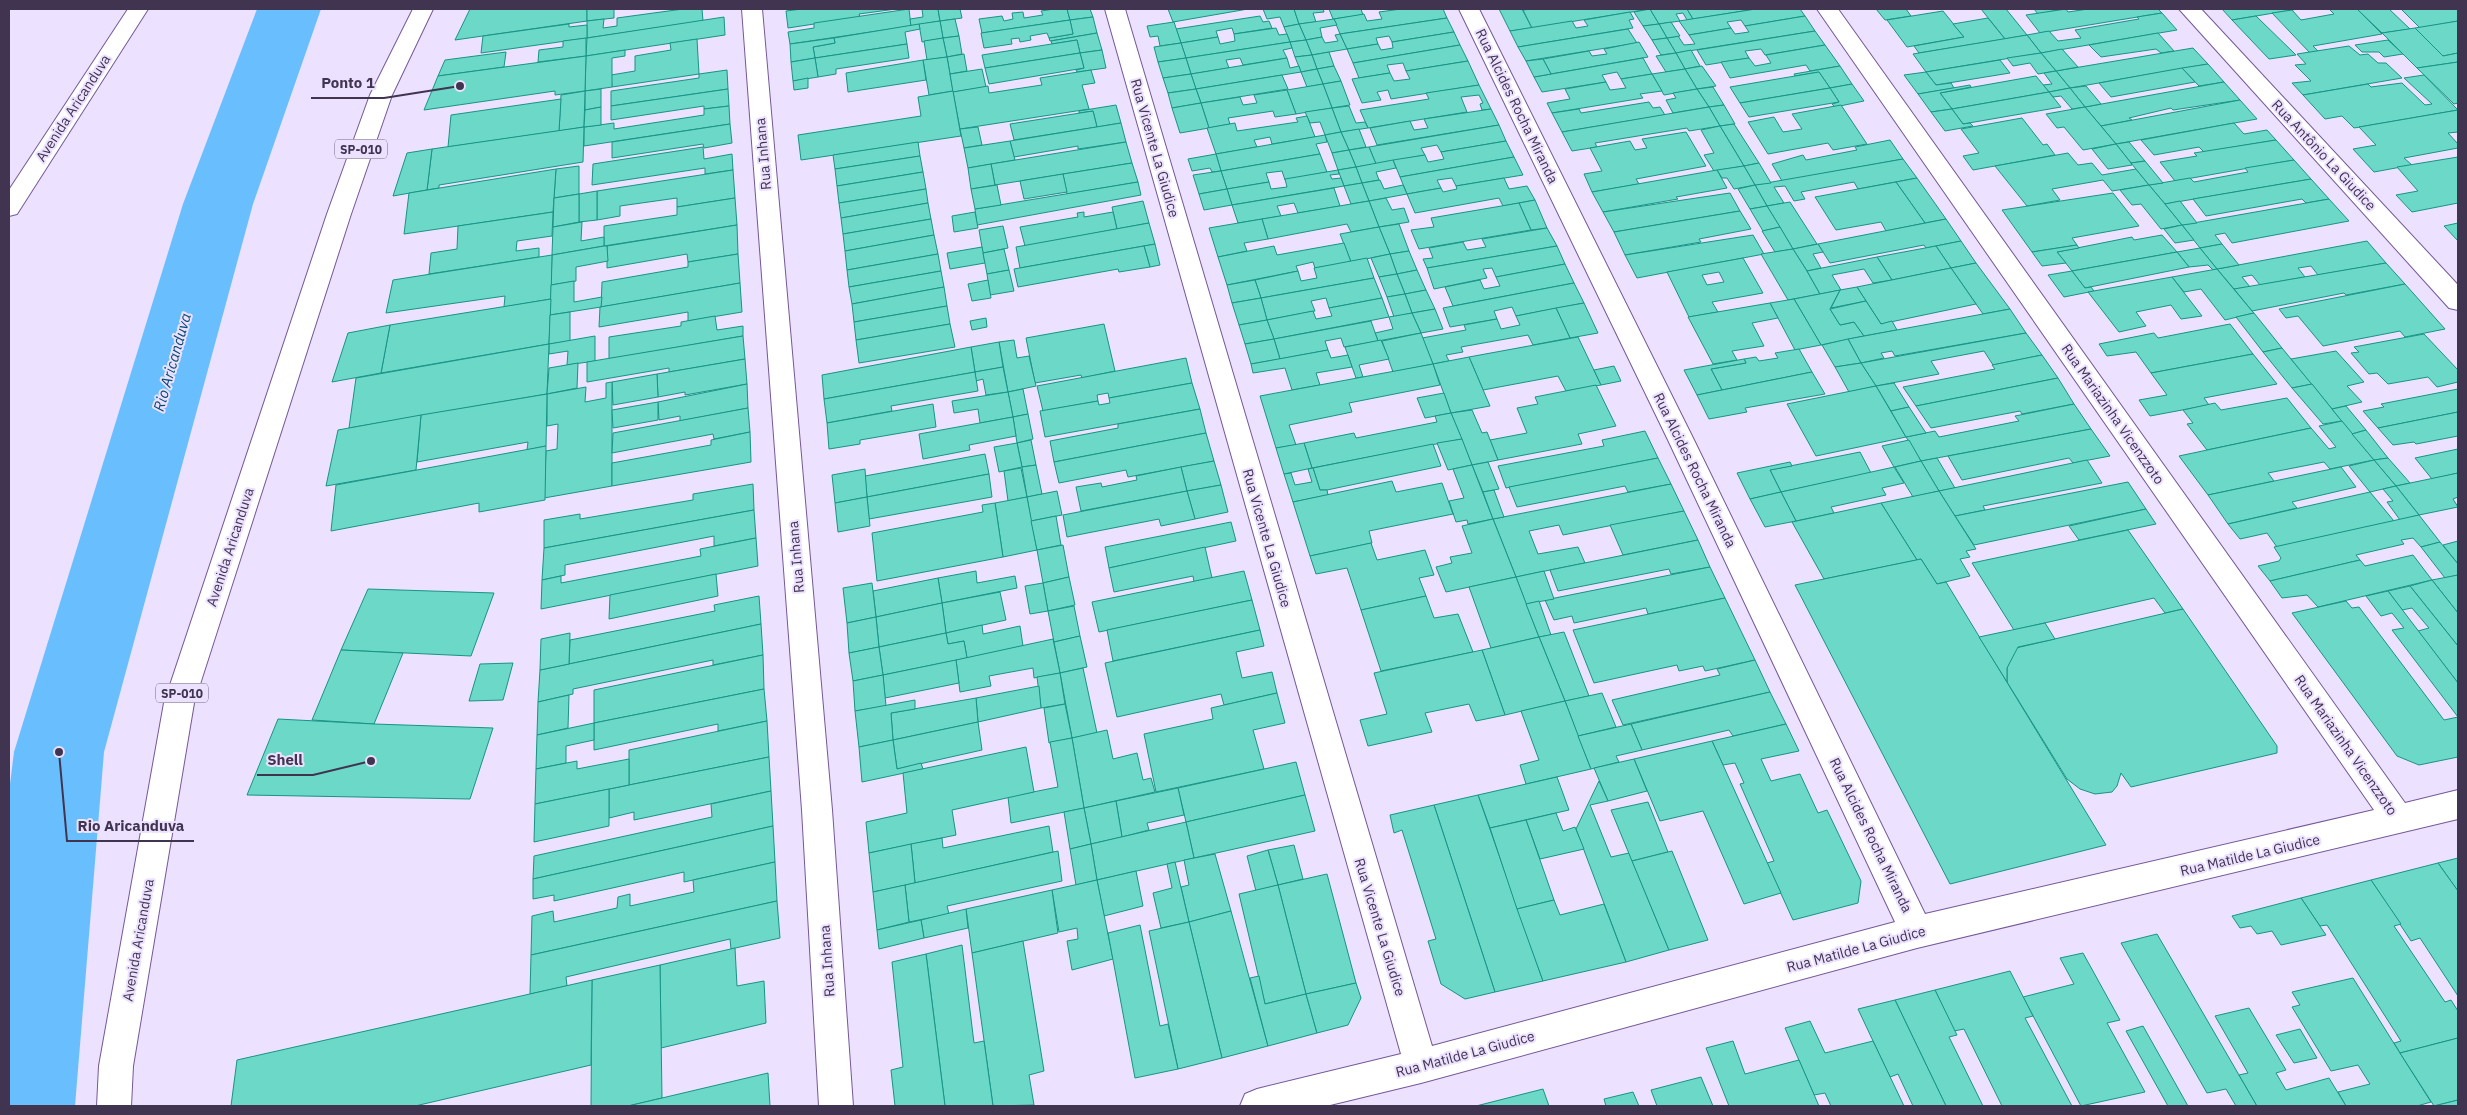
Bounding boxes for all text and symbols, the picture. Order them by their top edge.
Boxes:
street label: Rua Alcides Rocha Miranda [1472,26,1563,187]
street label: Avenida Aricanduva [32,51,115,165]
callout: Ponto 1 [311,68,384,98]
text: Ponto 1 [321,73,375,92]
street label: Rua Vicente La Giudice [1127,77,1183,220]
street label: Rua Antônio La Giudice [2268,96,2380,214]
street label: Rua Inhana [751,117,775,191]
road number: SP-010 [335,140,387,158]
water label: Rio Aricanduva [149,310,195,413]
street label: Rua Mariazinha Vicenzzoto [2058,340,2168,488]
street label: Rua Alcides Rocha Miranda [1650,390,1741,551]
street label: Rua Vicente La Giudice [1239,467,1295,610]
street label: Avenida Aricanduva [202,485,258,609]
street label: Rua Inhana [784,520,808,594]
street label: Rua Mariazinha Vicenzzoto [2291,671,2401,819]
road number: SP-010 [156,684,208,702]
callout: Shell [257,745,313,775]
text: Shell [267,750,303,769]
street label: Rua Alcides Rocha Miranda [1826,755,1917,916]
callout: Rio Aricanduva [67,811,194,841]
text: Rio Aricanduva [78,816,185,835]
street label: Rua Matilde La Giudice [2178,830,2322,880]
street label: Rua Vicente La Giudice [1350,856,1410,998]
street label: Avenida Aricanduva [118,877,158,1003]
street label: Rua Matilde La Giudice [1785,922,1928,976]
street label: Rua Inhana [815,924,838,998]
street label: Rua Matilde La Giudice [1394,1027,1537,1081]

